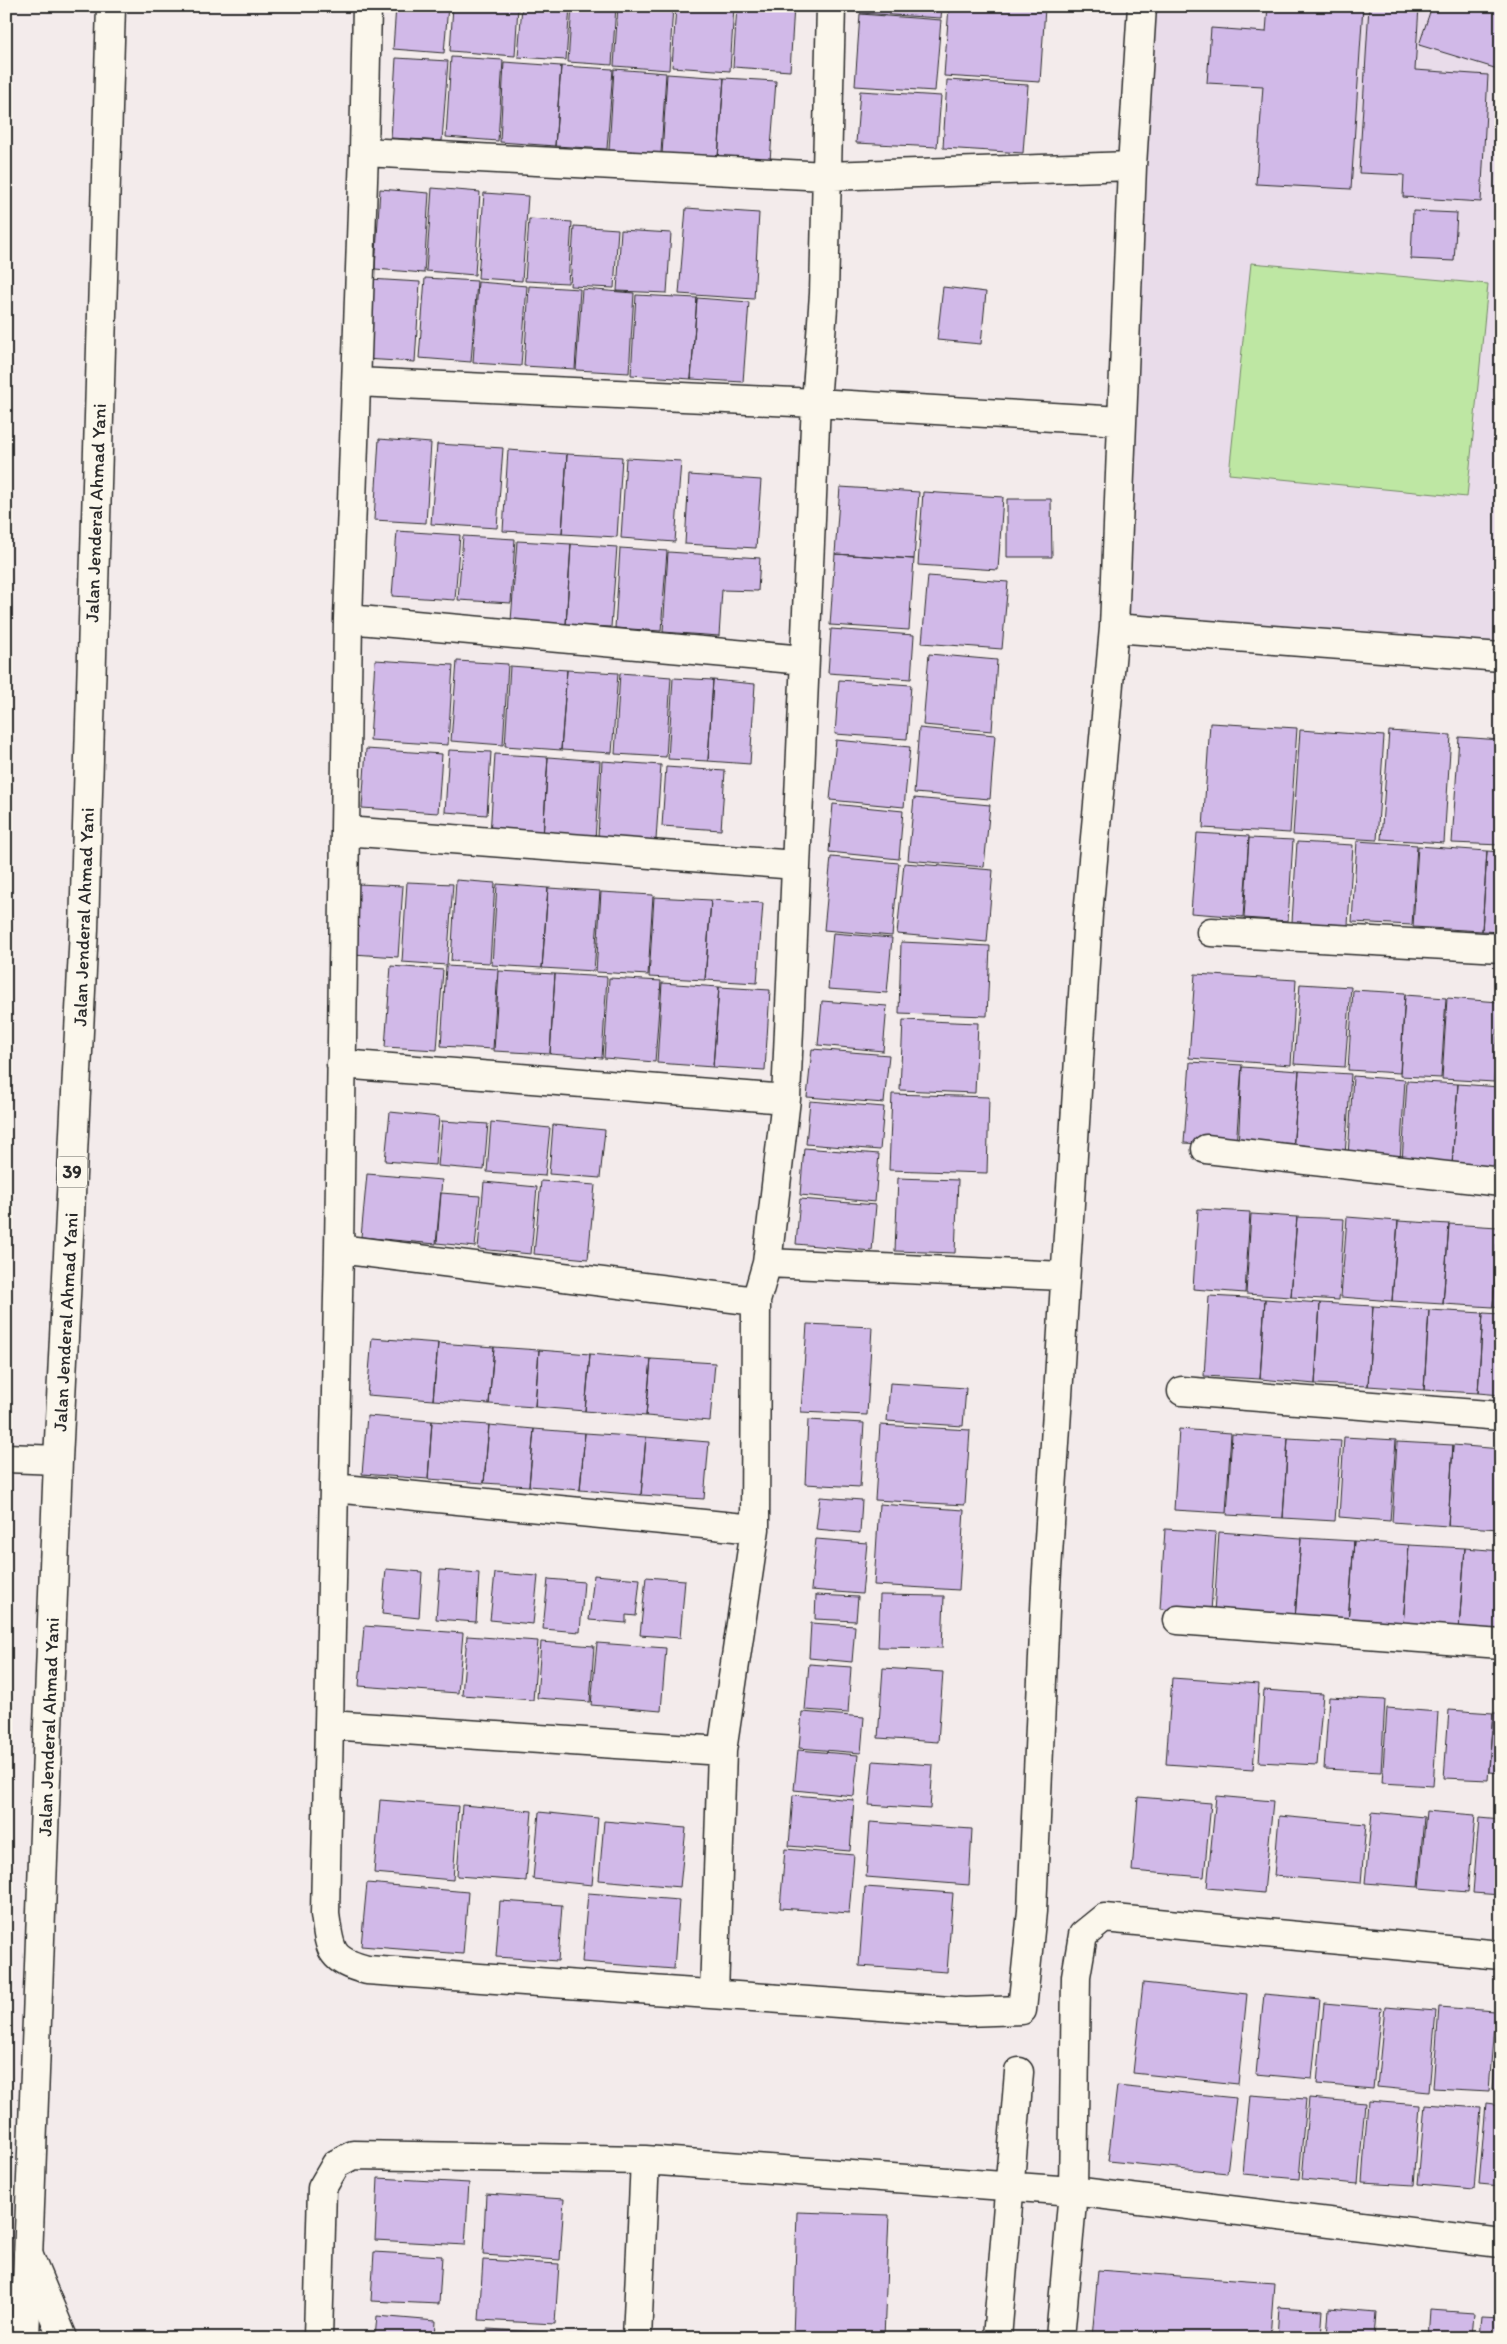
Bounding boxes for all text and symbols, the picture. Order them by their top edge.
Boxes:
street label: Jalan Jenderal Ahmad Yani [80,403,111,623]
street label: Jalan Jenderal Ahmad Yani [68,807,99,1027]
road number: 39 [57,1156,87,1188]
street label: Jalan Jenderal Ahmad Yani [48,1212,83,1432]
street label: Jalan Jenderal Ahmad Yani [33,1617,64,1837]

